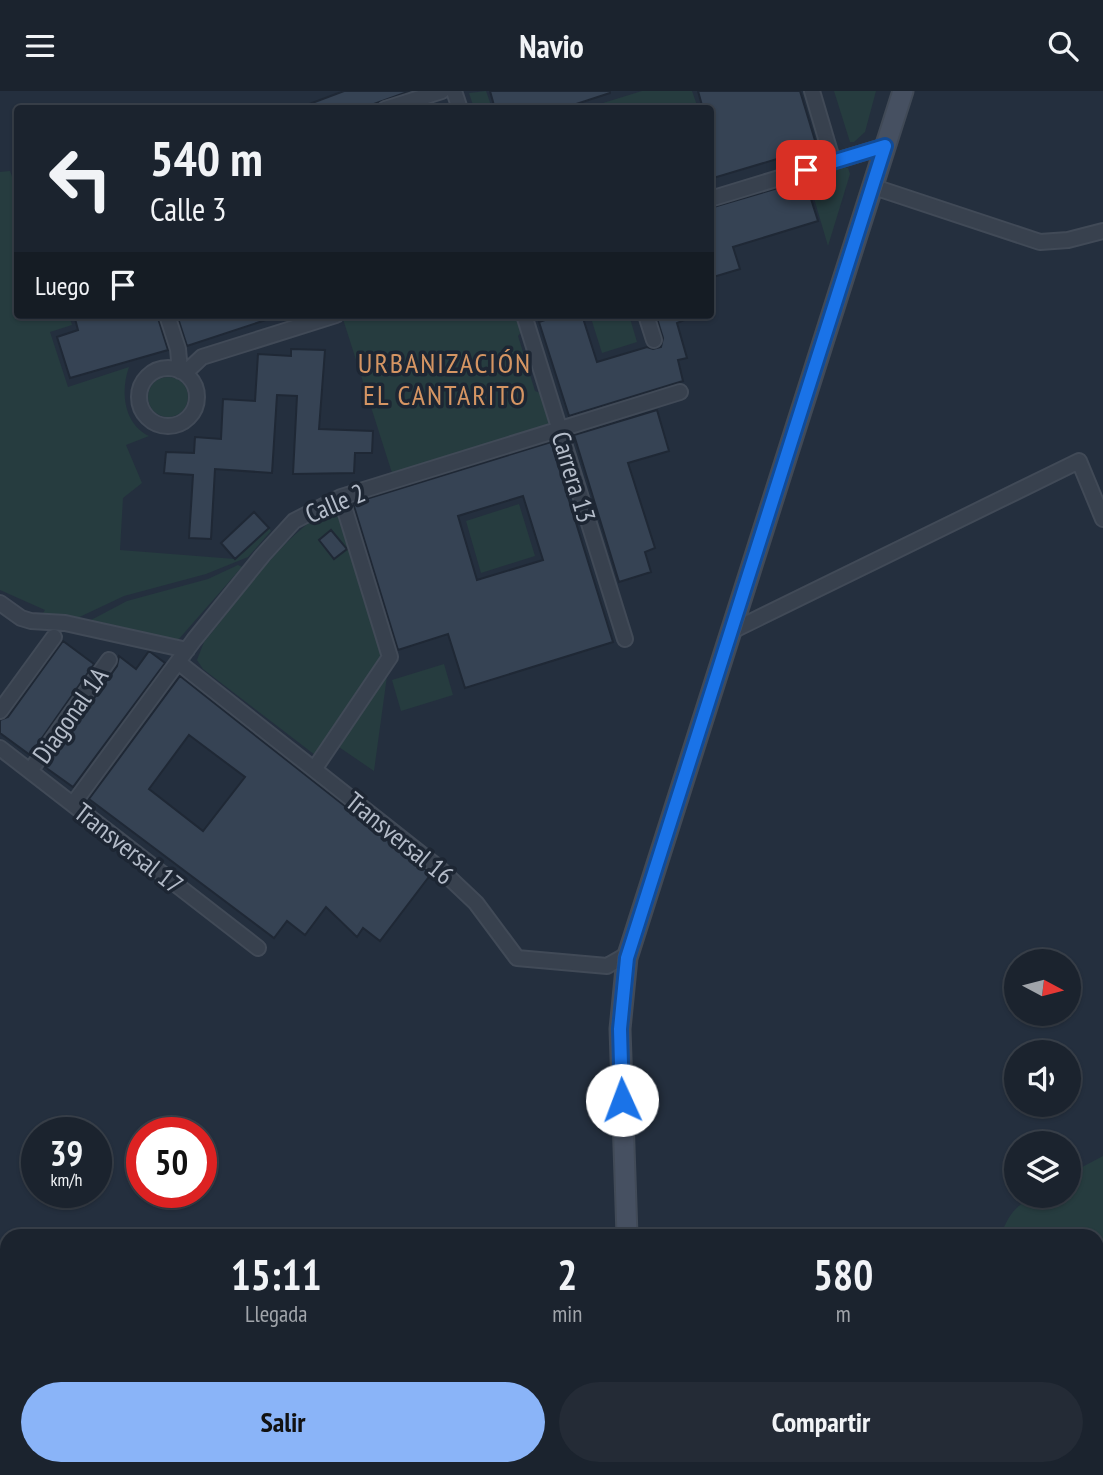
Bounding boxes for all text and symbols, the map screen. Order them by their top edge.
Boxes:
text: Navio [519,25,584,67]
icon: menu [21,27,59,65]
icon: search [1044,27,1082,65]
text: 540 m [150,126,263,190]
icon: left [35,133,126,224]
pin [776,140,836,200]
icon: arrive [787,151,825,189]
text: Calle 3 [150,188,226,230]
icon: arrive [104,266,142,304]
text: Luego [35,269,90,302]
district label: URBANIZACIÓN EL CANTARITO [358,344,532,413]
street label: Carrera 13 [545,428,603,526]
street label: Calle 2 [300,476,370,530]
street label: Diagonal 1A [25,660,115,769]
street label: Transversal 16 [339,785,461,891]
street label: Transversal 17 [68,795,190,901]
north arrow [1004,949,1082,1025]
map controls [1004,949,1081,1208]
button: sound [1004,1040,1081,1117]
position arrow [585,1063,659,1137]
speed limit sign: 50 [126,1117,217,1208]
text: 39 [50,1130,83,1176]
button: layers [1004,1131,1081,1208]
text: km/h [51,1168,82,1191]
text: 15:11 [231,1247,322,1302]
text: 2 [557,1247,577,1302]
text: 580 [813,1247,873,1302]
text: Llegada [245,1299,307,1328]
text: min [552,1299,582,1328]
text: m [836,1299,851,1328]
button: Salir [21,1382,545,1462]
button: Compartir [559,1382,1083,1462]

